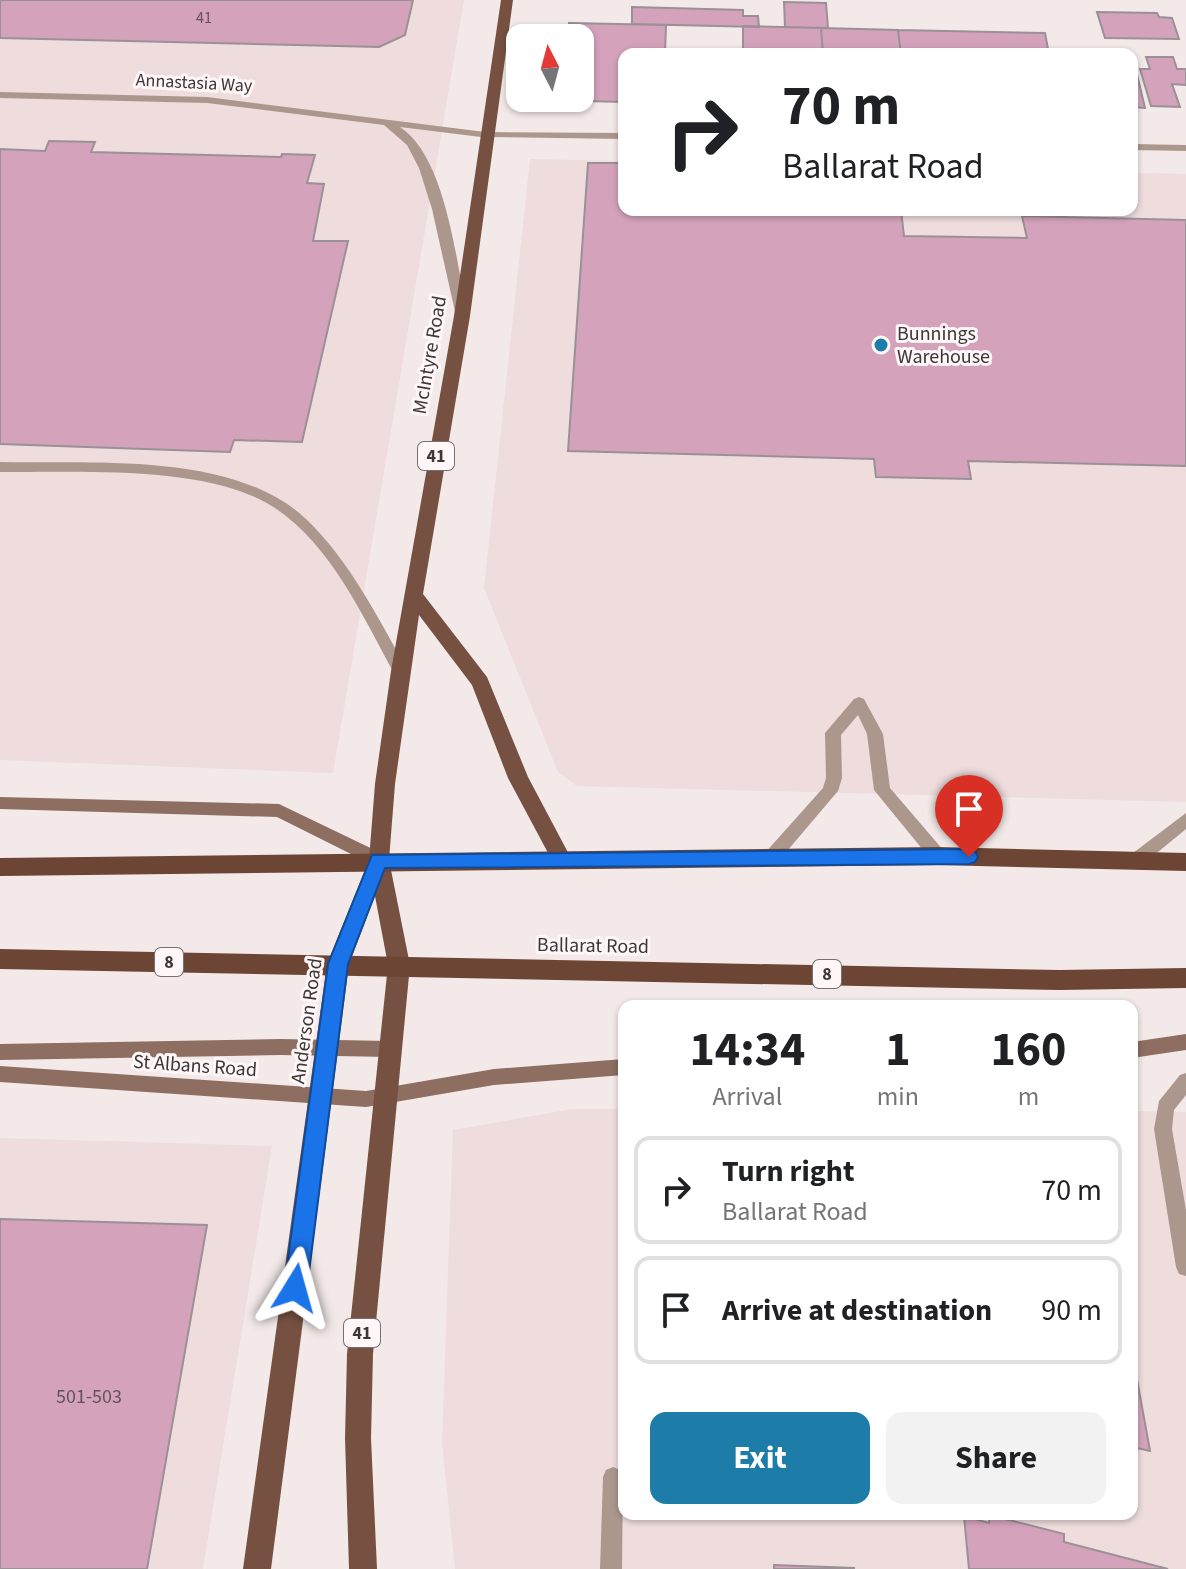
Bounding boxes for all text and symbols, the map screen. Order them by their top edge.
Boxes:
house number: 41 [196,7,212,29]
north arrow [506,24,594,112]
map controls [506,24,594,112]
street label: Annastasia Way [135,67,253,99]
text: 70 m [782,67,900,146]
icon: right [650,80,754,184]
text: Ballarat Road [782,141,984,192]
street label: McIntyre Road [406,294,454,416]
place label: Bunnings Warehouse [897,320,990,371]
marker: Bunnings Warehouse [872,336,890,354]
road number: 41 [418,442,454,470]
pin [935,775,1003,857]
icon: arrive [947,787,991,831]
street label: Ballarat Road [537,931,649,961]
road number: 8 [155,948,183,976]
street label: Anderson Road [284,956,330,1086]
road number: 8 [813,960,841,988]
text: 14:34 [689,1016,805,1084]
text: 1 [885,1016,911,1084]
text: 160 [990,1016,1066,1084]
street label: St Albans Road [132,1048,258,1084]
text: Arrival [712,1078,782,1115]
text: min [877,1078,919,1115]
text: m [1018,1078,1039,1115]
text: Turn right [722,1150,854,1193]
icon: right [654,1168,698,1212]
text: 70 m [1041,1169,1102,1212]
text: Ballarat Road [722,1193,868,1230]
position arrow [253,1246,337,1330]
icon: arrive [654,1288,698,1332]
text: Arrive at destination [722,1289,992,1332]
text: 90 m [1041,1289,1102,1332]
road number: 41 [344,1319,380,1347]
house number: 501-503 [56,1383,122,1411]
button: Exit [650,1412,870,1504]
button: Share [886,1412,1106,1504]

